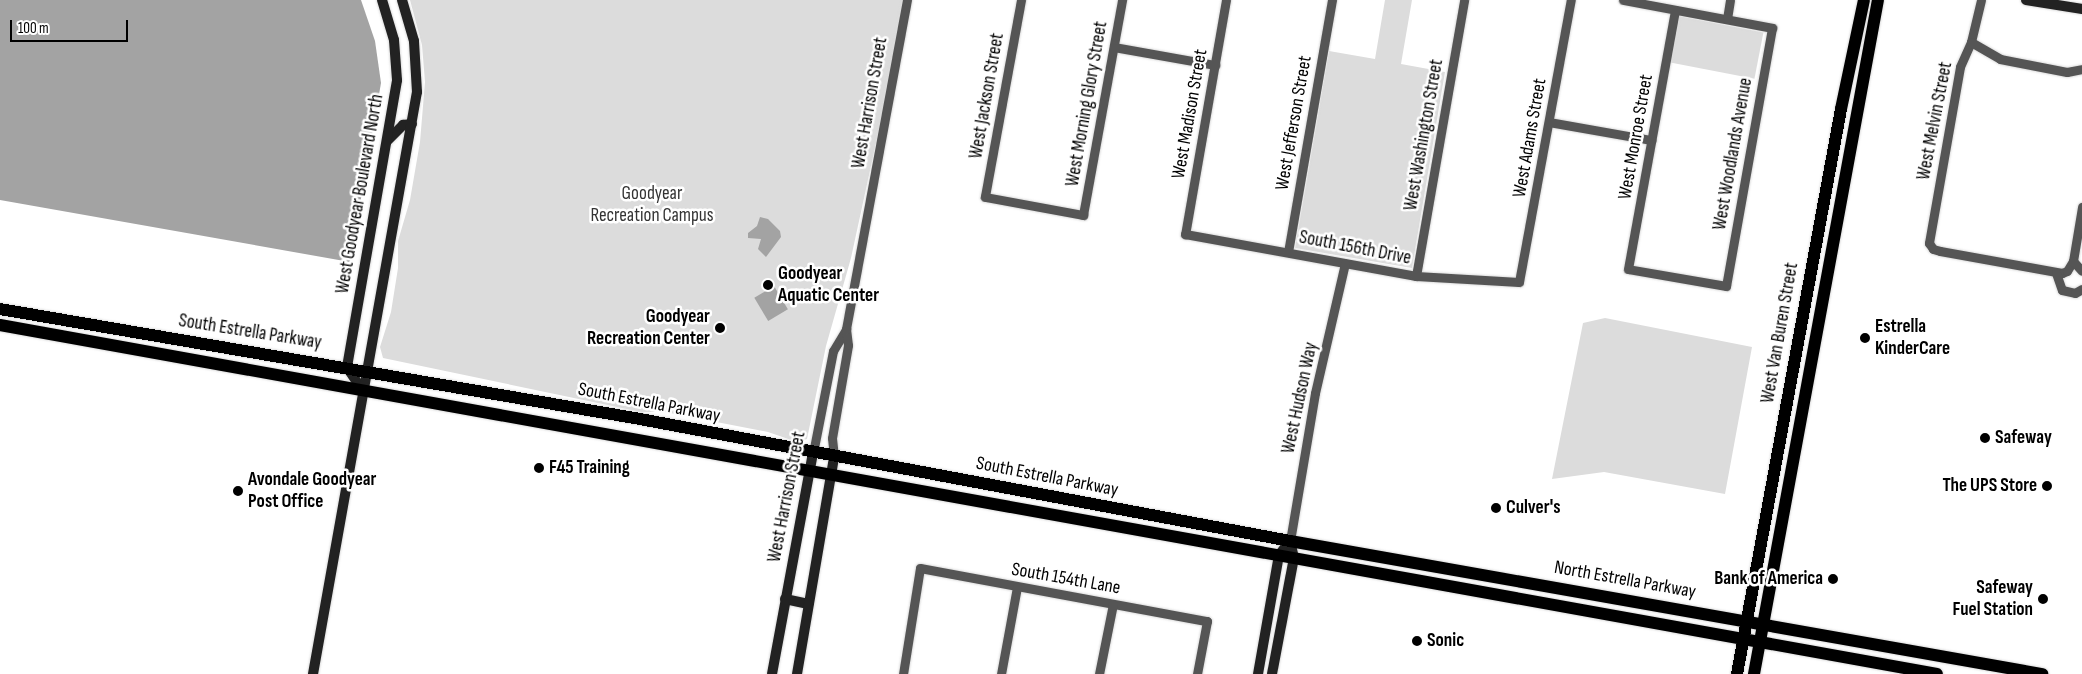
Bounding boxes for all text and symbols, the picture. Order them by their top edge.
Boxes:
scale bar [12,10,130,42]
text: 100 m [18,19,49,38]
street label: West Morning Glory Street [1061,20,1113,188]
street label: West Jackson Street [965,31,1009,161]
street label: West Harrison Street [847,36,893,170]
street label: West Madison Street [1167,47,1213,181]
street label: West Jefferson Street [1271,54,1317,192]
street label: West Washington Street [1399,57,1449,213]
street label: West Melvin Street [1912,60,1958,182]
street label: West Monroe Street [1614,73,1658,201]
street label: West Woodlands Avenue [1708,76,1758,232]
street label: West Adams Street [1508,77,1552,199]
street label: West Goodyear Boulevard North [331,92,389,296]
park label: Goodyear Recreation Campus [590,183,714,227]
street label: South 156th Drive [1297,226,1413,270]
street label: West Van Buren Street [1756,261,1804,405]
place label: Goodyear Aquatic Center [778,263,879,307]
marker: Goodyear Aquatic Center [762,279,774,291]
place label: Goodyear Recreation Center [587,306,710,350]
street label: South Estrella Parkway [177,309,323,355]
place label: Estrella KinderCare [1875,316,1950,360]
marker: Goodyear Recreation Center [714,322,726,334]
marker: Estrella KinderCare [1859,332,1871,344]
street label: West Hudson Way [1277,340,1323,456]
street label: South Estrella Parkway [576,378,722,428]
place label: Safeway [1995,427,2052,449]
street label: West Harrison Street [763,430,811,564]
marker: Safeway [1979,432,1991,444]
street label: South Estrella Parkway [974,452,1120,502]
place label: F45 Training [549,457,630,479]
marker: F45 Training [533,462,545,474]
place label: Avondale Goodyear Post Office [248,469,376,513]
place label: The UPS Store [1942,475,2037,497]
marker: The UPS Store [2041,480,2053,492]
marker: Avondale Goodyear Post Office [232,485,244,497]
place label: Culver's [1506,497,1561,519]
marker: Culver's [1490,502,1502,514]
street label: North Estrella Parkway [1552,556,1698,604]
street label: South 154th Lane [1010,558,1122,600]
place label: Bank of America [1714,568,1823,590]
marker: Bank of America [1827,573,1839,585]
place label: Safeway Fuel Station [1953,577,2033,621]
marker: Safeway Fuel Station [2037,593,2049,605]
place label: Sonic [1427,630,1464,652]
marker: Sonic [1411,635,1423,647]

